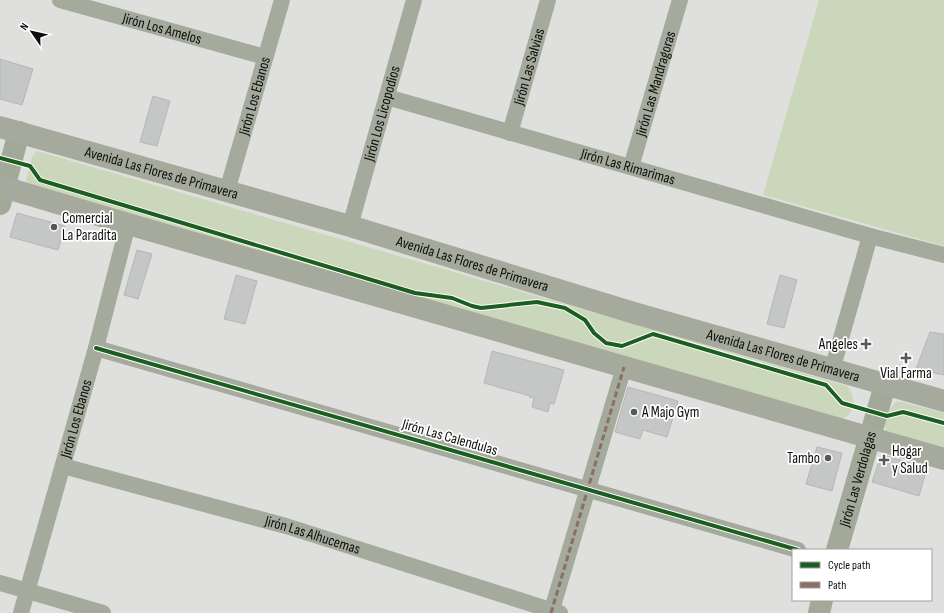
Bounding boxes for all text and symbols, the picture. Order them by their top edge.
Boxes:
street label: Jirón Los Amelos [119,9,204,49]
north arrow [12,12,52,52]
text: N [17,21,31,33]
street label: Jirón Las Salvias [509,26,549,108]
street label: Jirón Las Mandragoras [631,29,680,139]
street label: Jirón Los Ebanos [234,55,275,138]
street label: Jirón Los Licopodios [360,64,405,164]
street label: Avenida Las Flores de Primavera [82,142,241,204]
street label: Jirón Las Rimarimas [578,144,677,189]
place label: Comercial La Paradita [62,209,117,245]
marker: Comercial La Paradita [49,222,59,232]
street label: Avenida Las Flores de Primavera [393,231,551,296]
street label: Avenida Las Flores de Primavera [703,325,862,387]
place label: Angeles [818,335,858,354]
marker: Angeles [861,339,871,349]
marker: Vial Farma [901,353,911,363]
place label: Vial Farma [880,364,932,383]
street label: Jirón Los Ebanos [56,377,97,461]
place label: A Majo Gym [641,403,699,422]
marker: A Majo Gym [629,407,639,417]
street label: Jirón Las Calendulas [399,414,500,460]
street label: Jirón Las Verdolagas [835,429,881,530]
place label: Hogar y Salud [892,442,928,478]
place label: Tambo [787,449,820,468]
marker: Tambo [823,453,833,463]
marker: Hogar y Salud [879,455,889,465]
street label: Jirón Las Alhucemas [262,511,363,559]
legend [792,549,932,601]
text: Cycle path [828,558,870,573]
text: Path [828,578,846,593]

